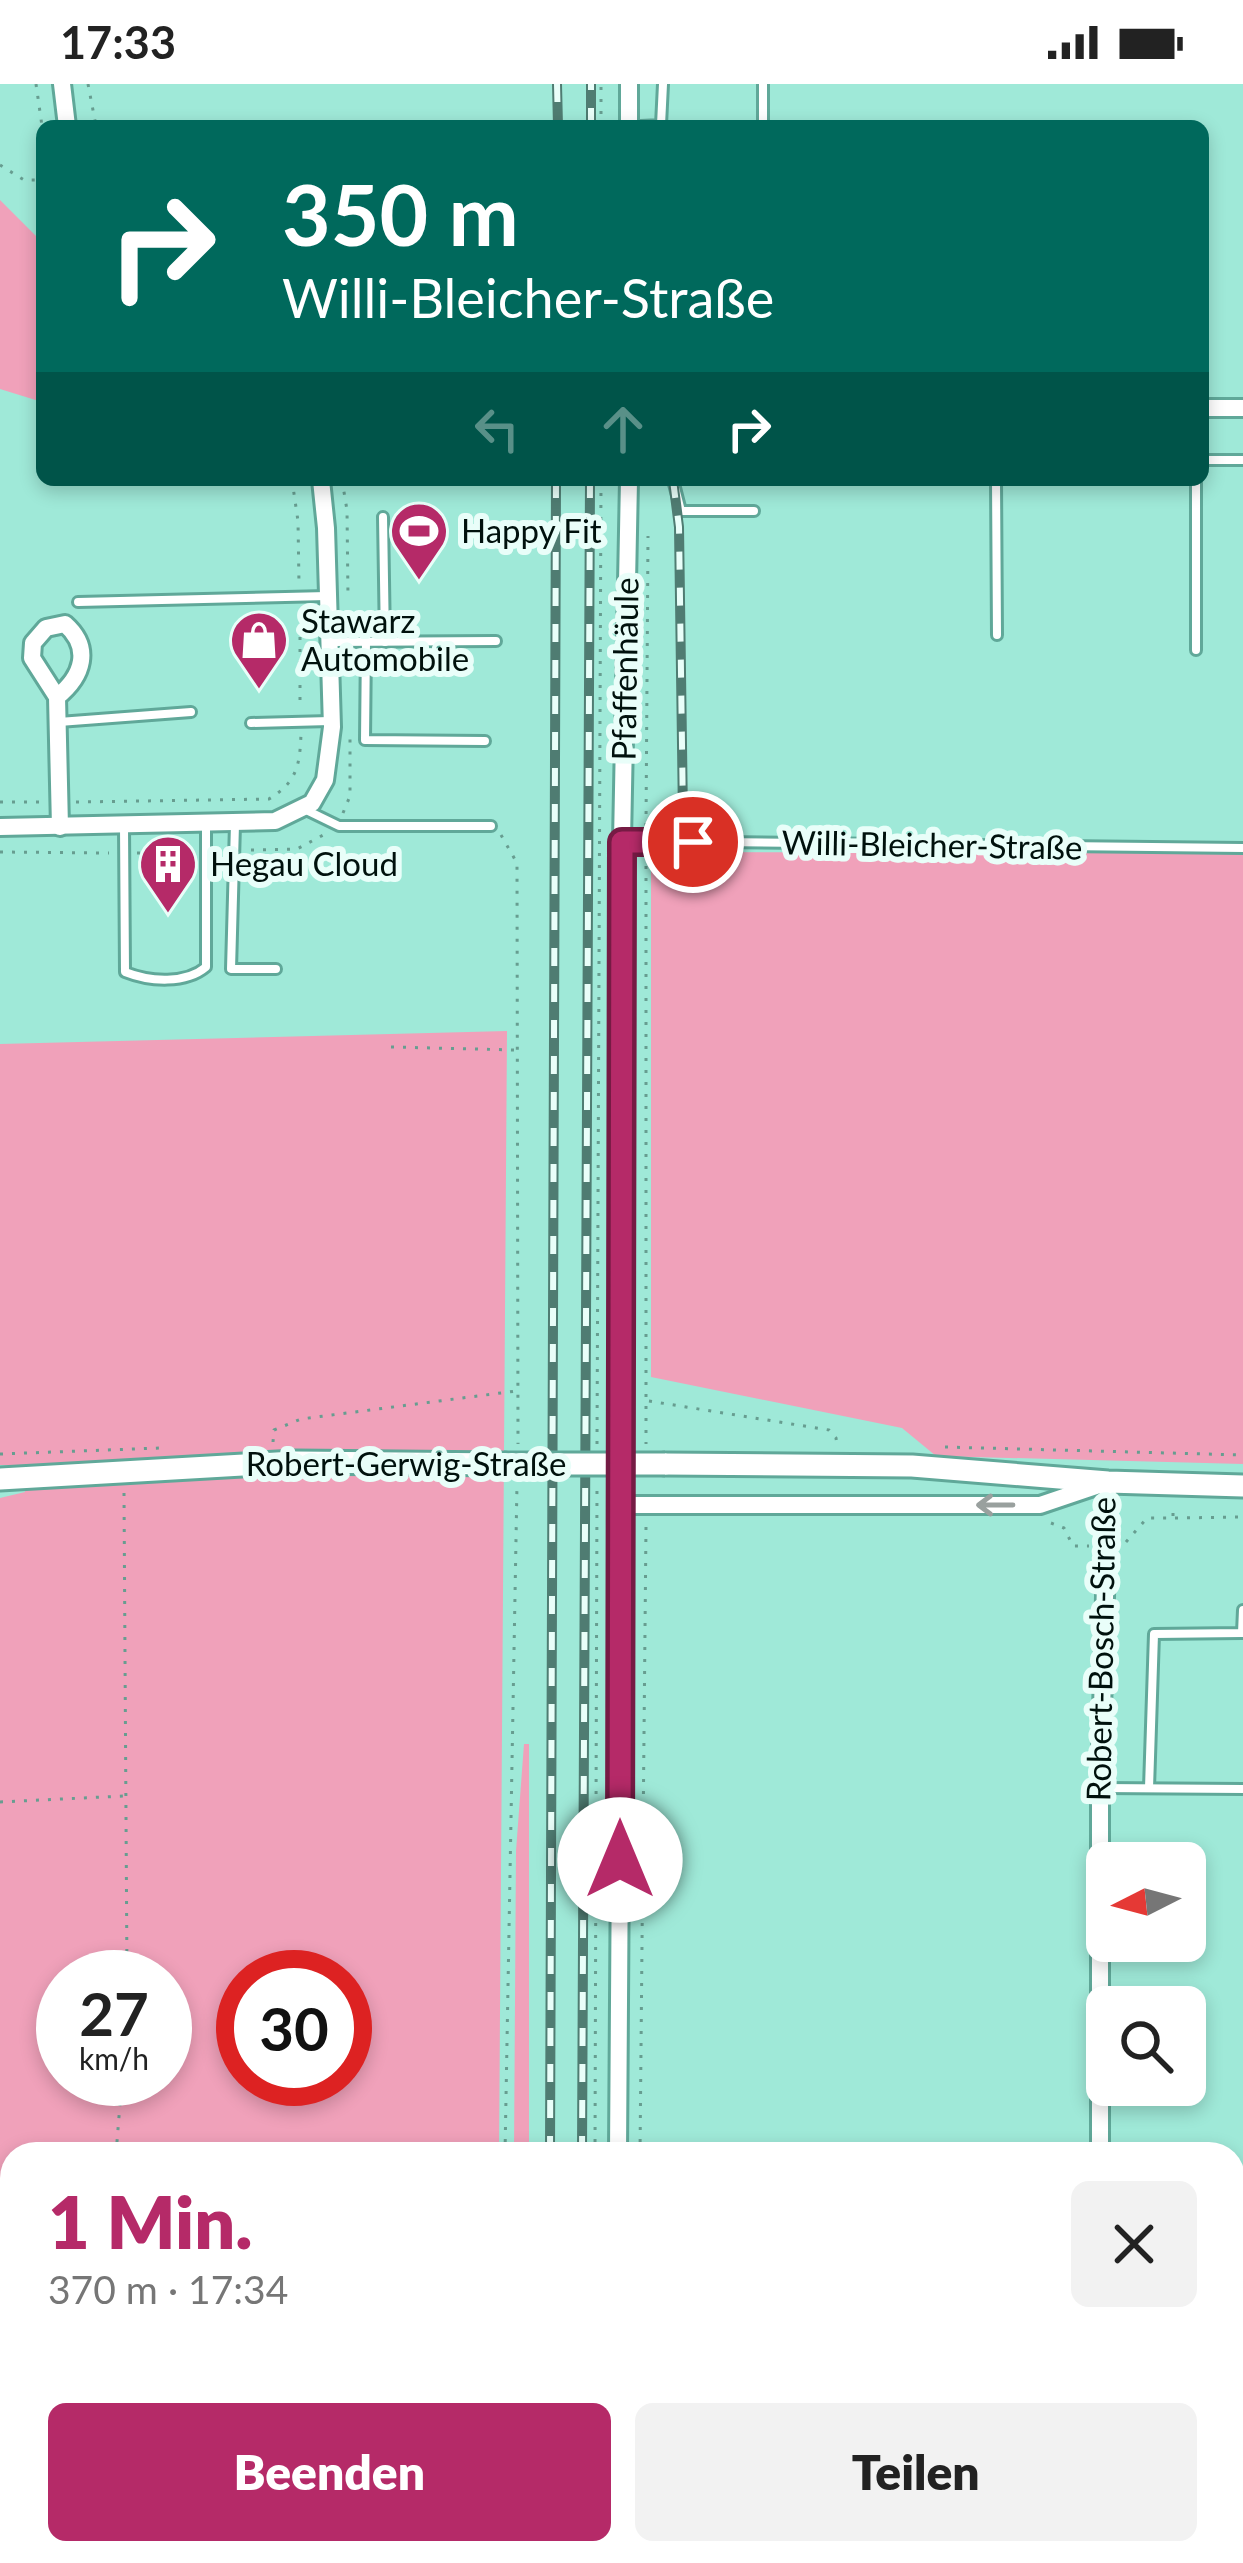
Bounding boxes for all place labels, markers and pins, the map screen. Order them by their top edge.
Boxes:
sports icon: Happy Fit [388,500,450,582]
place label: Happy Fit [461,510,602,550]
place label: Stawarz Automobile [301,600,469,678]
shop icon: Stawarz Automobile [228,609,290,691]
pin [642,791,744,893]
building icon: Hegau Cloud [137,833,199,915]
place label: Hegau Cloud [210,843,398,883]

